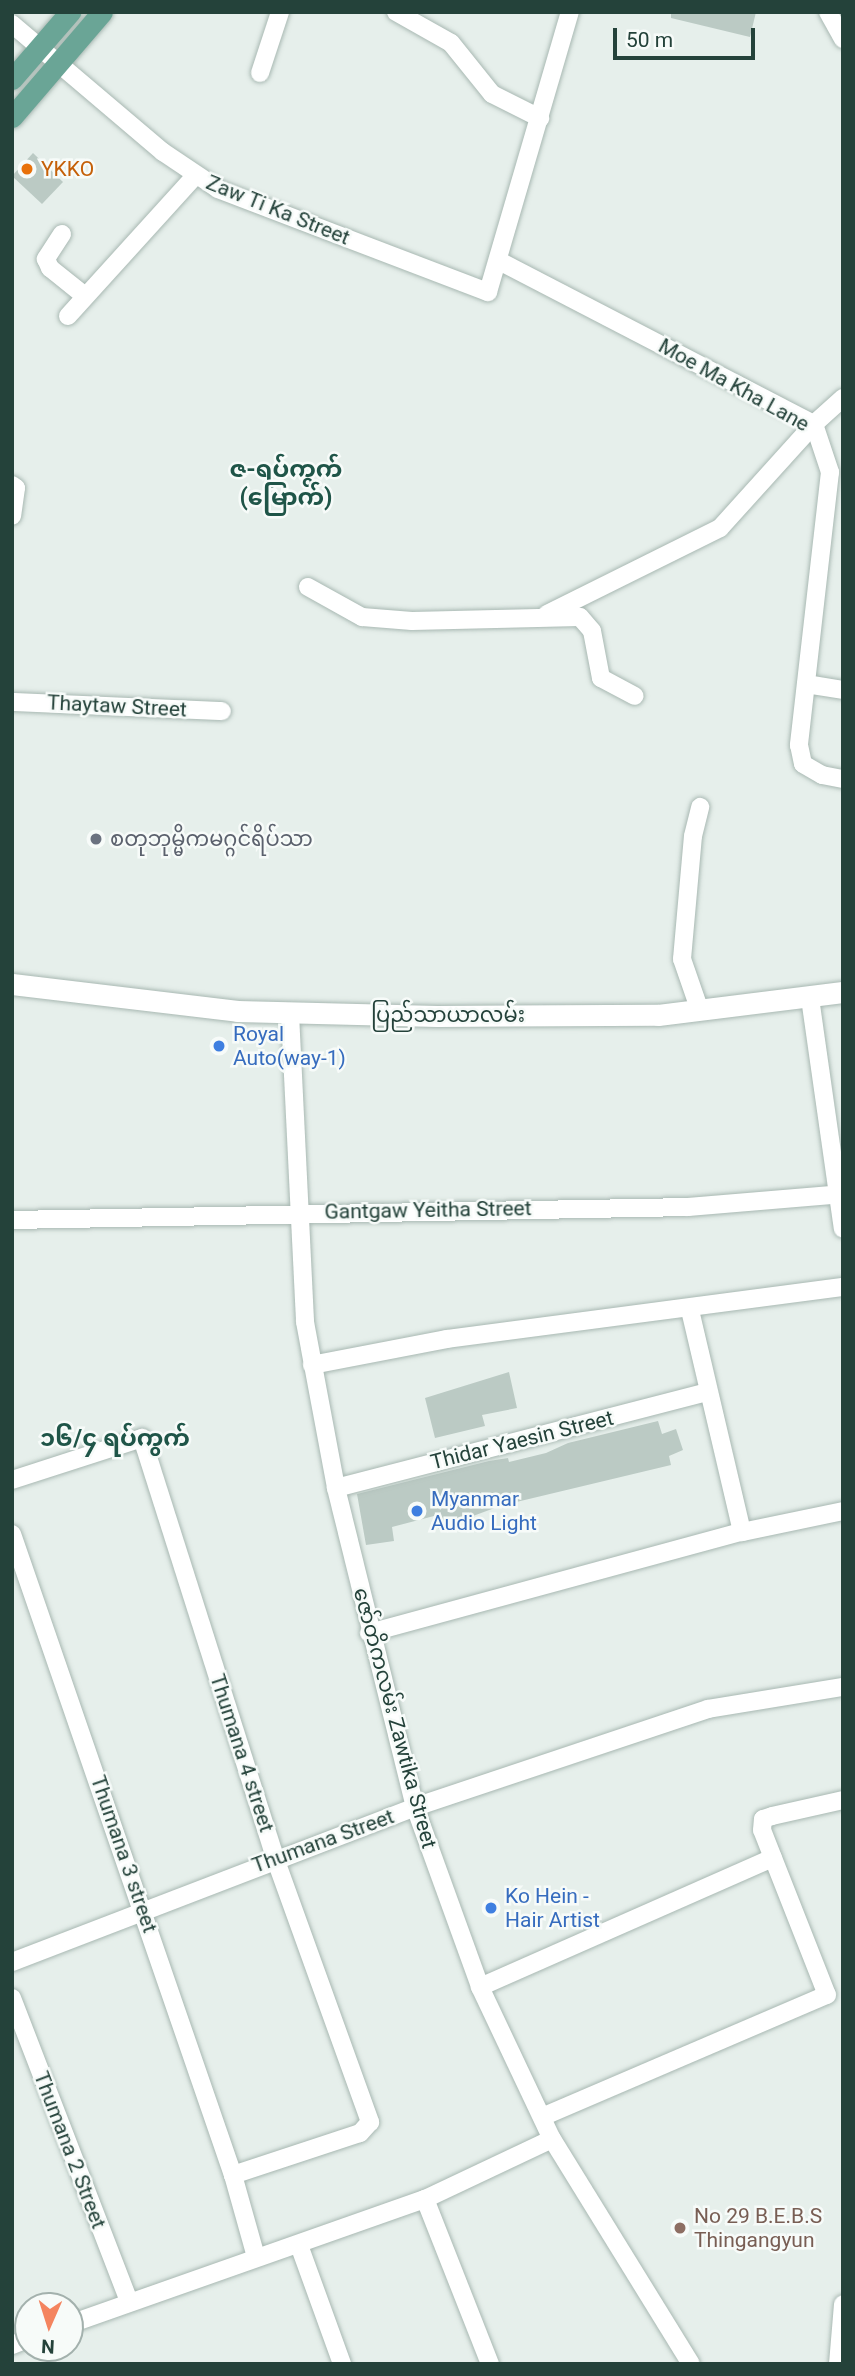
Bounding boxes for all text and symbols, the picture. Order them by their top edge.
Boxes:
scale bar [617,14,759,58]
text: 50 m [626,28,673,52]
place label: YKKO [41,156,94,182]
marker: YKKO [19,161,35,177]
street label: Zaw Ti Ka Street [202,170,354,250]
street label: Moe Ma Kha Lane [654,333,814,437]
district label: ဇ-ရပ်ကွက် (မြောက်) [230,456,342,512]
street label: Thaytaw Street [46,690,188,722]
place label: စတုဘုမ္မိကမဂ္ဂင်ရိပ်သာ [110,826,313,852]
marker: စတုဘုမ္မိကမဂ္ဂင်ရိပ်သာ [88,831,104,847]
street label: ပြည်သာယာလမ်း [371,1002,525,1028]
place label: Royal Auto(way-1) [233,1021,346,1071]
marker: Royal Auto(way-1) [211,1038,227,1054]
street label: Gantgaw Yeitha Street [324,1196,532,1224]
street label: Thidar Yaesin Street [428,1405,616,1475]
district label: ၁၆/၄ ရပ်ကွက် [40,1425,190,1453]
place label: Myanmar Audio Light [431,1486,537,1536]
marker: Myanmar Audio Light [409,1503,425,1519]
street label: ဇော်တိကလမ်း Zawtika Street [348,1585,442,1851]
street label: Thumana 4 street [205,1671,279,1835]
street label: Thumana 3 street [85,1772,163,1936]
street label: Thumana Street [249,1804,397,1878]
place label: Ko Hein - Hair Artist [505,1883,600,1933]
marker: Ko Hein - Hair Artist [483,1900,499,1916]
street label: Thumana 2 Street [28,2068,112,2232]
place label: No 29 B.E.B.S Thingangyun [694,2203,822,2253]
marker: No 29 B.E.B.S Thingangyun [672,2220,688,2236]
north arrow [14,2292,84,2362]
text: N [41,2335,55,2358]

